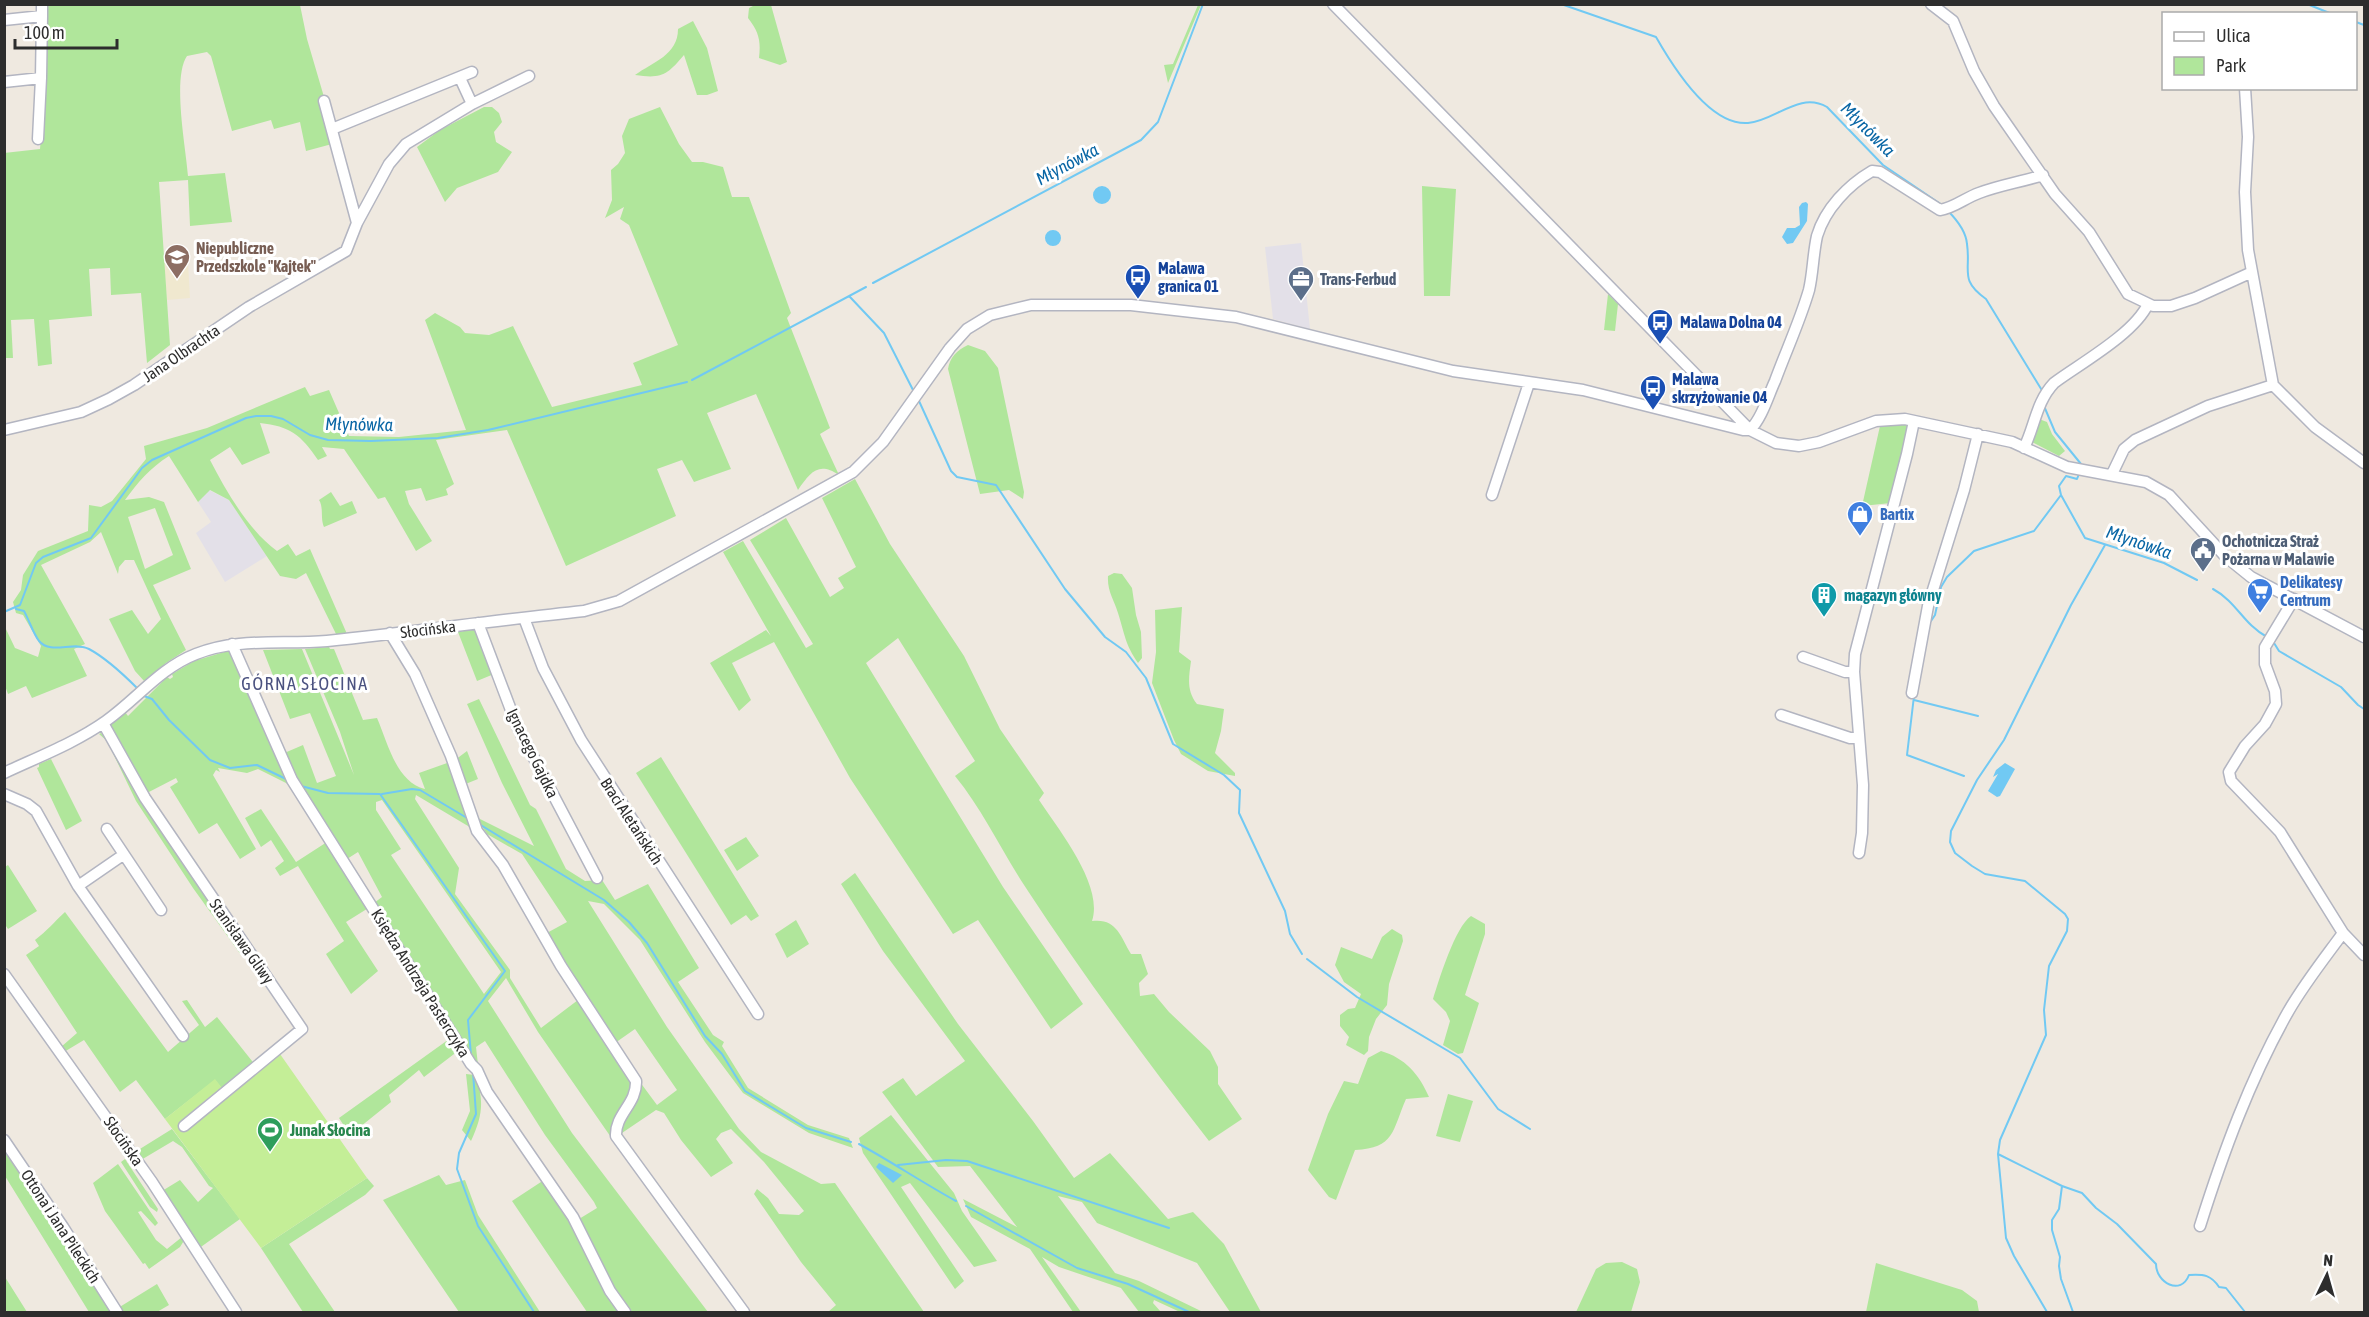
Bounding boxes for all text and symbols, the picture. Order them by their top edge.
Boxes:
scale bar [15,12,117,50]
legend [2162,12,2357,90]
text: 100 m [24,22,65,43]
text: Ulica [2216,25,2251,46]
text: Park [2216,55,2246,76]
water label: Młynówka [1837,98,1900,161]
water label: Młynówka [1032,139,1102,189]
place label: Niepubliczne Przedszkole "Kajtek" [196,239,317,275]
school or university icon: Niepubliczne Przedszkole "Kajtek" [162,242,192,280]
place label: Malawa granica 01 [1158,259,1219,295]
bus stop icon: Malawa granica 01 [1123,262,1153,300]
office icon: Trans-Ferbud [1286,264,1316,302]
place label: Trans-Ferbud [1320,270,1397,288]
bus stop icon: Malawa Dolna 04 [1645,307,1675,345]
place label: Malawa Dolna 04 [1680,313,1782,331]
street label: Jana Olbrachta [139,321,223,385]
place label: Malawa skrzyżowanie 04 [1672,370,1768,406]
bus stop icon: Malawa skrzyżowanie 04 [1638,373,1668,411]
water label: Młynówka [325,413,394,435]
shop icon: Bartix [1845,499,1875,537]
place label: Bartix [1880,505,1915,523]
water label: Młynówka [2104,521,2175,563]
place label: Ochotnicza Straż Pożarna w Malawie [2222,532,2334,568]
public building icon: Ochotnicza Straż Pożarna w Malawie [2188,535,2218,573]
place label: Delikatesy Centrum [2280,573,2343,609]
supermarket icon: Delikatesy Centrum [2245,576,2275,614]
building icon: magazyn główny [1809,580,1839,618]
place label: magazyn główny [1844,586,1942,604]
street label: Słocińska [399,617,457,641]
district label: GÓRNA SŁOCINA [241,673,369,694]
street label: Ignacego Gajdka [503,705,562,801]
street label: Braci Aletańskich [597,774,667,868]
street label: Stanisława Gliwy [205,895,278,988]
street label: Księdza Andrzeja Pasterczyka [367,906,474,1061]
street label: Słocińska [101,1113,147,1169]
sports icon: Junak Słocina [255,1115,285,1153]
place label: Junak Słocina [289,1121,370,1139]
street label: Ottona i Jana Pileckich [18,1166,104,1286]
north arrow [2297,1245,2357,1305]
text: N [2323,1251,2334,1269]

